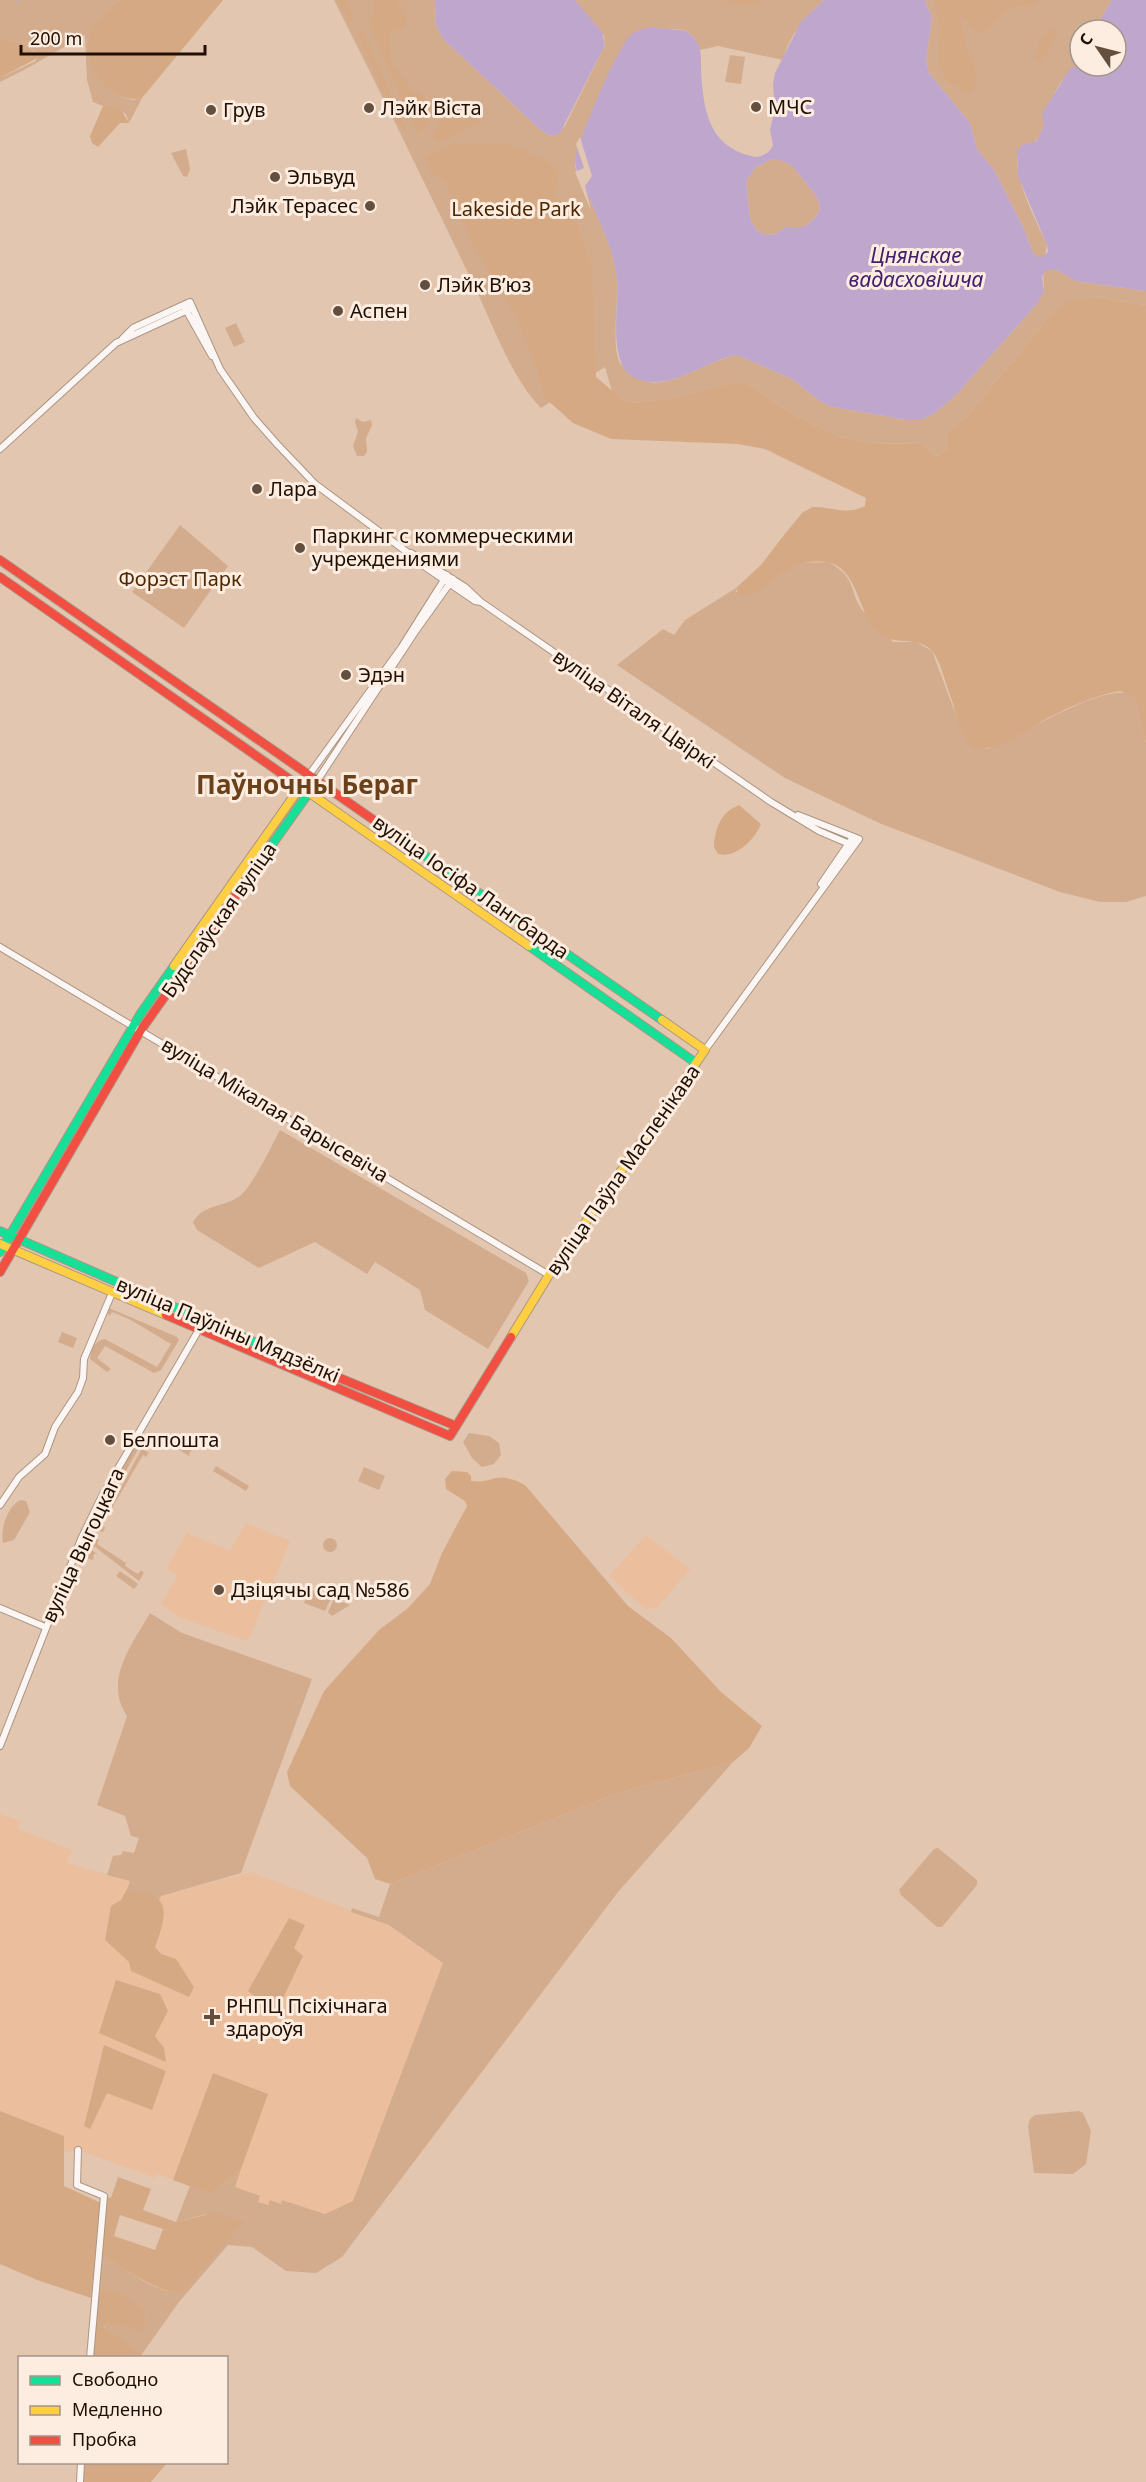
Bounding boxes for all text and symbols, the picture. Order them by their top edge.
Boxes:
scale bar [21,18,206,56]
north arrow [1068,18,1128,78]
text: 200 m [30,26,82,50]
text: С [1074,29,1098,50]
place label: МЧС [768,93,812,120]
place label: Лэйк Вiста [381,94,482,121]
place label: Грув [223,96,266,123]
marker: МЧС [749,100,763,114]
marker: Лэйк Вiста [362,101,376,115]
marker: Грув [204,103,218,117]
place label: Эльвуд [287,163,355,190]
marker: Эльвуд [268,170,282,184]
place label: Лэйк Терасес [231,192,358,219]
park label: Lakeside Park [451,195,581,222]
marker: Лэйк Терасес [363,199,377,213]
water label: Цнянскае вадасховішча [849,241,984,293]
place label: Лэйк В’юз [437,271,531,298]
marker: Лэйк В’юз [418,278,432,292]
place label: Аспен [350,297,408,324]
marker: Аспен [331,304,345,318]
place label: Лара [269,475,317,502]
marker: Лара [250,482,264,496]
place label: Паркинг с коммерческими учреждениями [312,522,574,572]
marker: Паркинг с коммерческими учреждениями [293,541,307,555]
park label: Форэст Парк [118,565,242,592]
street label: вуліца Віталя Цвіркі [548,642,721,775]
place label: Эдэн [358,661,405,688]
marker: Эдэн [339,668,353,682]
district label: Паўночны Бераг [196,766,418,802]
street label: вуліца Іосіфа Лангбарда [368,808,575,965]
street label: Будслаўская вуліца [155,837,282,1003]
street label: вуліца Мікалая Барысевіча [157,1031,394,1188]
street label: вуліца Паўла Масленікава [539,1059,706,1281]
street label: вуліца Паўліны Мядзёлкі [112,1270,344,1389]
place label: Белпошта [122,1426,219,1453]
marker: Белпошта [103,1433,117,1447]
street label: вуліца Выгоцкага [35,1463,130,1627]
place label: Дзіцячы сад №586 [231,1576,409,1603]
marker: Дзіцячы сад №586 [212,1583,226,1597]
place label: РНПЦ Псіхічнага здароўя [226,1992,388,2042]
marker: РНПЦ Псіхічнага здароўя [203,2008,221,2026]
legend [18,2356,228,2464]
text: Свободно [72,2367,158,2391]
text: Медленно [72,2397,163,2421]
text: Пробка [72,2427,137,2451]

